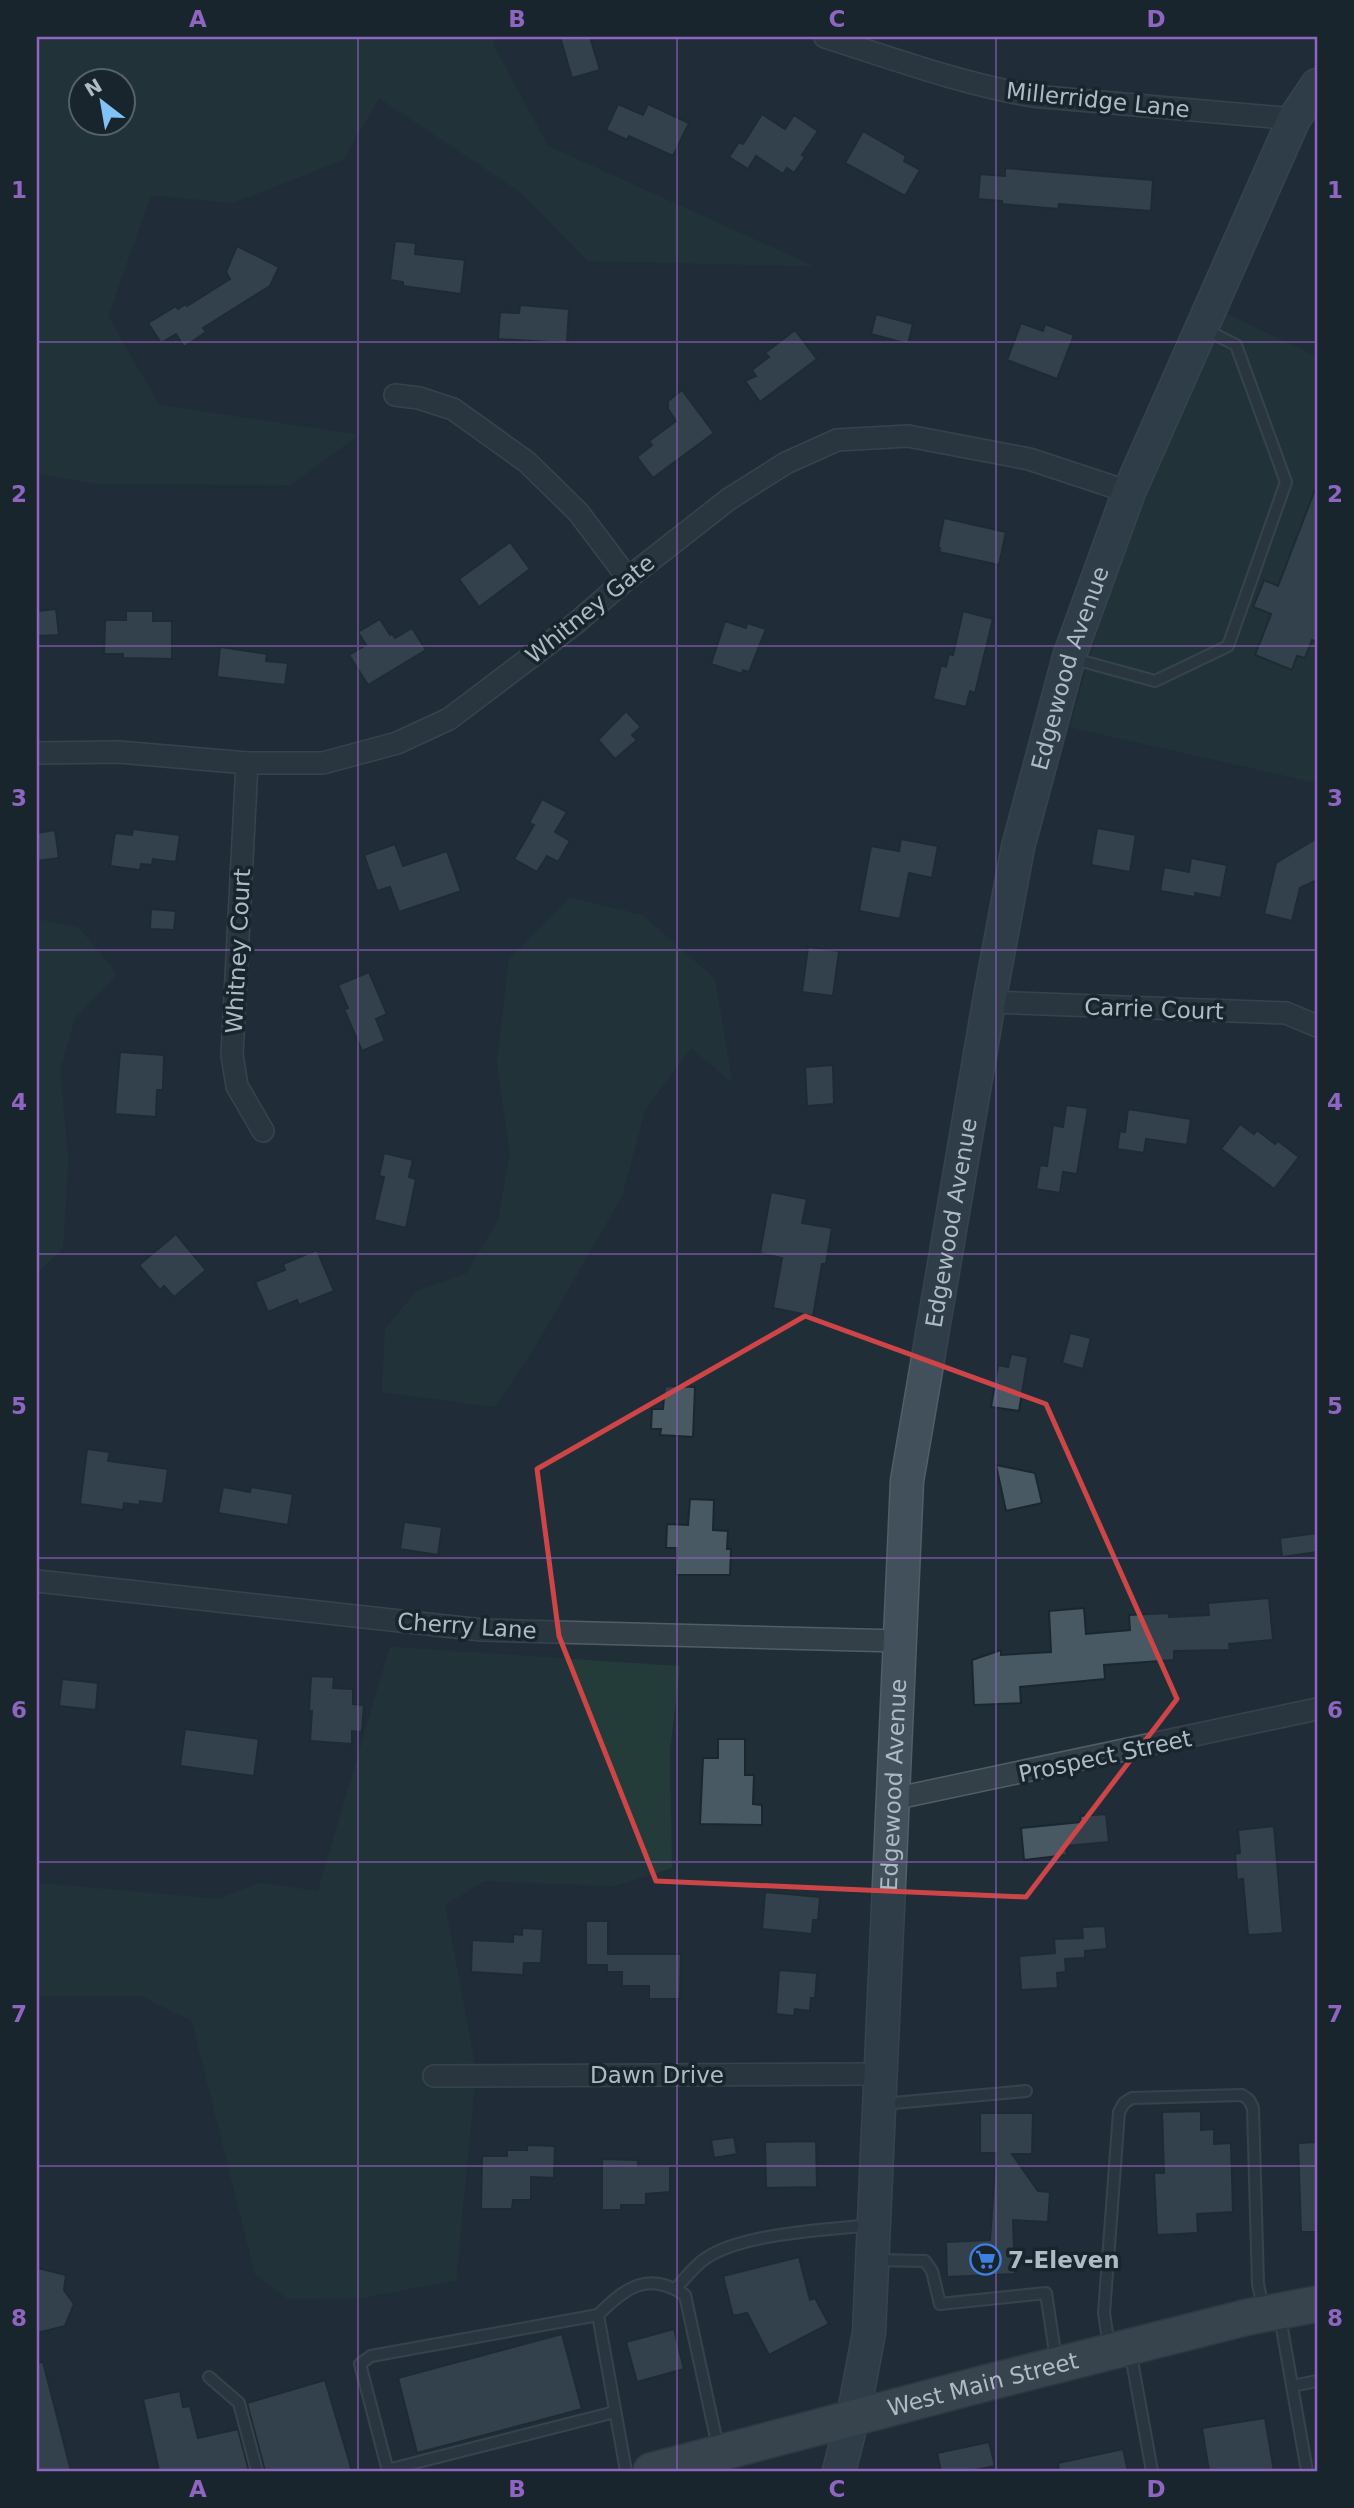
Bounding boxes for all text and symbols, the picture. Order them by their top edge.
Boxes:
text: A [189,6,207,32]
text: B [508,6,526,32]
text: C [829,6,845,32]
text: D [1146,6,1166,32]
north arrow [66,66,136,136]
text: N [81,74,106,101]
street label: Millerridge Lane [1005,77,1191,123]
text: 1 [11,177,27,203]
text: 1 [1327,177,1343,203]
text: 2 [11,481,27,507]
text: 2 [1327,481,1343,507]
street label: Whitney Gate [521,549,659,669]
street label: Edgewood Avenue [1026,563,1114,773]
text: 3 [11,785,27,811]
text: 3 [1327,785,1343,811]
street label: Whitney Court [221,868,255,1034]
street label: Carrie Court [1084,994,1224,1024]
text: 4 [11,1089,27,1115]
text: 4 [1327,1089,1343,1115]
street label: Edgewood Avenue [920,1116,982,1330]
text: 5 [11,1393,27,1419]
text: 5 [1327,1393,1343,1419]
street label: Cherry Lane [396,1608,538,1644]
street label: Edgewood Avenue [876,1678,911,1891]
text: 6 [11,1697,27,1723]
text: 6 [1327,1697,1343,1723]
street label: Prospect Street [1016,1725,1194,1787]
text: 7 [11,2001,27,2027]
text: 7 [1327,2001,1343,2027]
street label: Dawn Drive [590,2062,724,2088]
supermarket icon: 7-Eleven [968,2243,1002,2277]
place label: 7-Eleven [1008,2247,1120,2273]
text: 8 [11,2305,27,2331]
text: 8 [1327,2305,1343,2331]
street label: West Main Street [885,2347,1081,2421]
text: A [189,2476,207,2502]
text: B [508,2476,526,2502]
text: C [829,2476,845,2502]
text: D [1146,2476,1166,2502]

